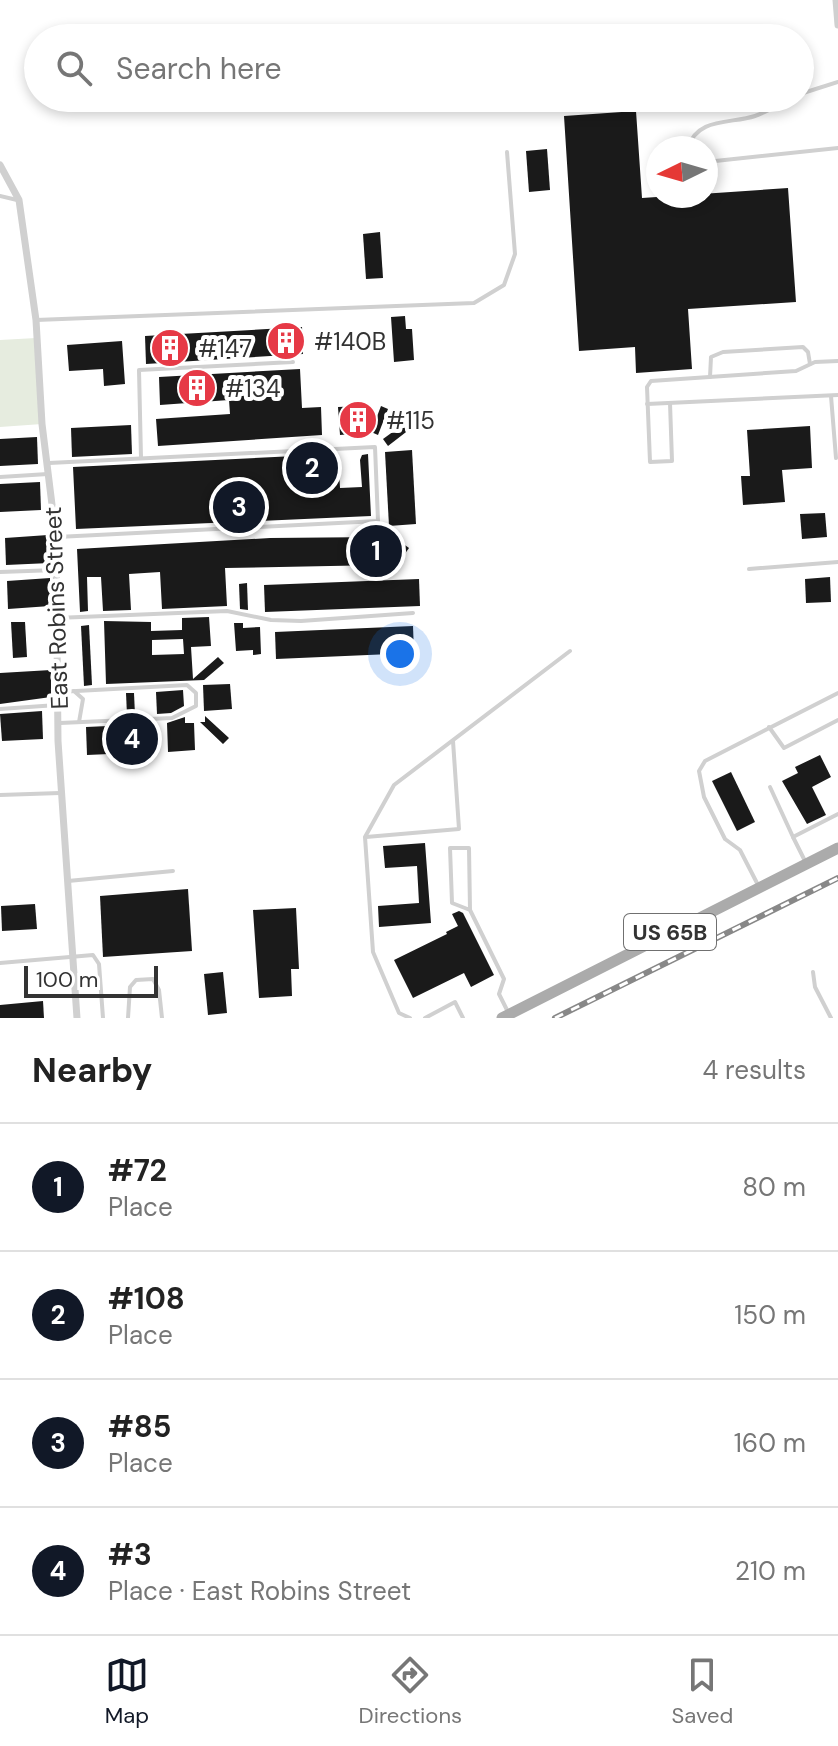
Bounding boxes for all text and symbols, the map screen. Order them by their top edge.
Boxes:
search box [24,24,814,112]
icon: search [52,46,96,90]
text: Search here [116,49,282,88]
north arrow [646,136,718,208]
building icon: #140B [265,320,307,362]
place label: #140B [314,326,386,357]
building icon: #147 [149,327,191,369]
place label: #147 [198,333,252,364]
building icon: #134 [176,367,218,409]
place label: #134 [225,373,281,404]
building icon: #115 [337,399,379,441]
place label: #115 [386,405,435,436]
pin: 2 [286,438,338,498]
pin: 3 [213,477,265,537]
street label: East Robins Street [37,506,75,710]
pin: 1 [350,521,402,581]
your location [380,634,420,674]
pin: 4 [106,709,158,769]
road number: US 65B [624,914,716,950]
scale bar [24,962,158,998]
text: 100 m [36,965,98,994]
text: Nearby [32,1048,152,1093]
text: 4 results [702,1053,806,1087]
text: #72 [108,1151,167,1190]
text: 1 [53,1170,63,1204]
text: 80 m [742,1170,806,1204]
text: Place [108,1190,173,1224]
text: #108 [108,1279,185,1318]
text: 2 [50,1298,66,1332]
text: 150 m [734,1298,806,1332]
text: Place [108,1318,173,1352]
text: #85 [108,1407,171,1446]
text: 3 [50,1426,66,1460]
text: 160 m [734,1426,806,1460]
text: Place [108,1446,173,1480]
text: #3 [108,1535,152,1574]
text: 4 [50,1554,66,1588]
text: 210 m [735,1554,806,1588]
text: Place · East Robins Street [108,1574,411,1608]
tab: Map [105,1653,149,1730]
tab: Directions [359,1653,462,1730]
tab: Saved [672,1653,733,1730]

